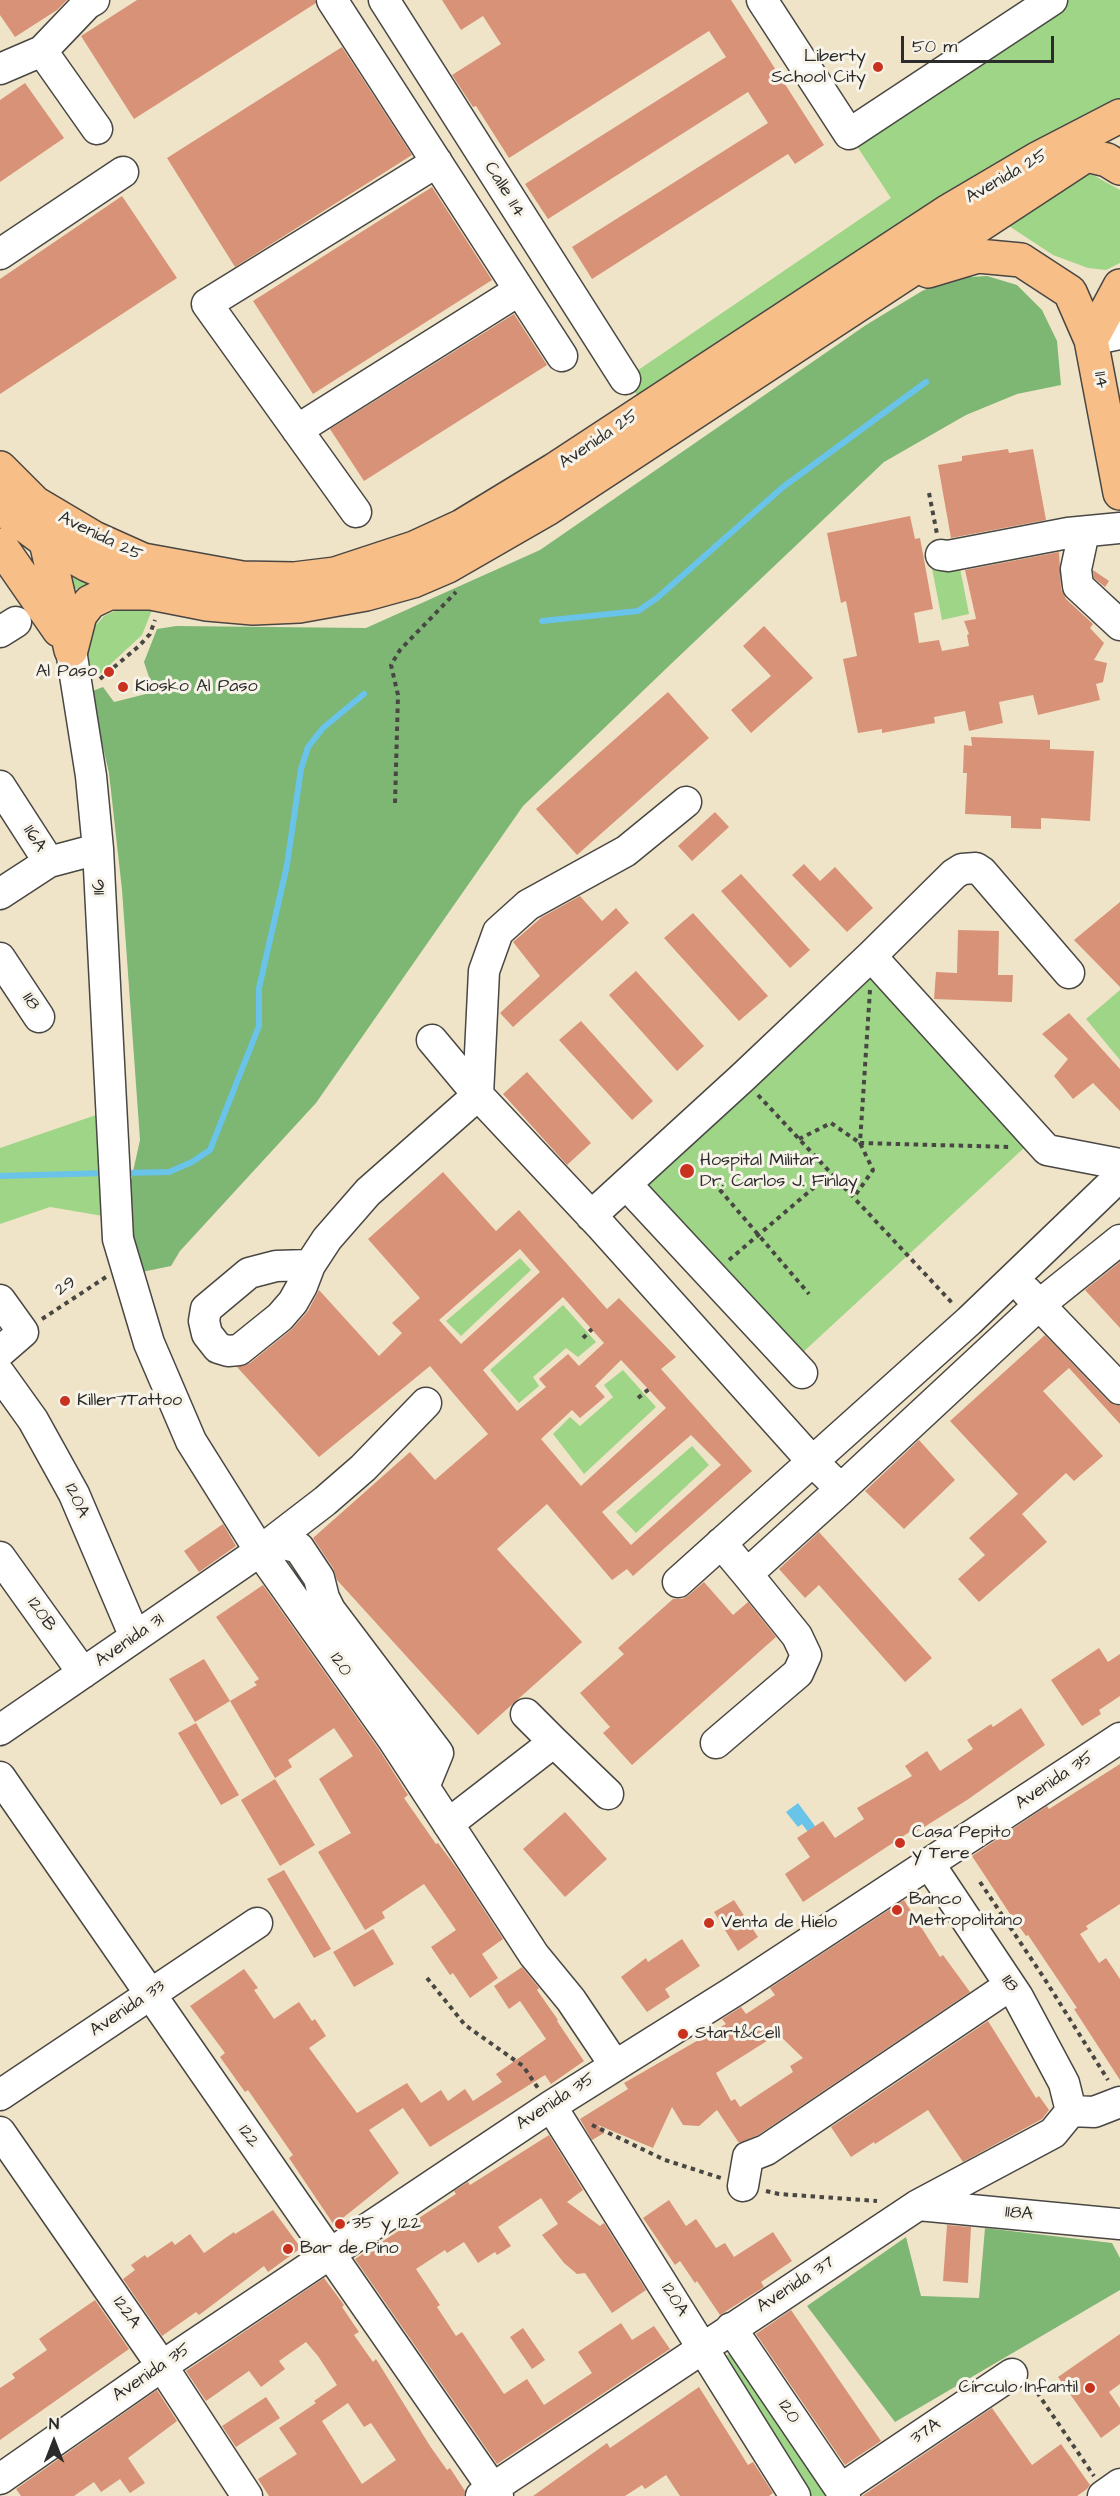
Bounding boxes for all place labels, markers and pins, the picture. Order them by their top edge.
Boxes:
place label: Liberty School City [771,46,866,88]
marker: Liberty School City [871,60,885,74]
place label: Al Paso [36,661,97,683]
marker: Al Paso [102,665,116,679]
place label: Kiosko Al Paso [135,676,258,698]
marker: Kiosko Al Paso [116,680,130,694]
place label: Hospital Militar Dr. Carlos J. Finlay [700,1150,858,1192]
marker: Hospital Militar Dr. Carlos J. Finlay [678,1162,696,1180]
place label: Killer7Tattoo [77,1390,182,1412]
marker: Killer7Tattoo [58,1394,72,1408]
place label: Casa Pepito y Tere [912,1822,1011,1864]
marker: Casa Pepito y Tere [893,1836,907,1850]
place label: Banco Metropolitano [909,1889,1022,1932]
marker: Banco Metropolitano [890,1903,904,1917]
place label: Venta de Hielo [721,1912,837,1934]
marker: Venta de Hielo [702,1916,716,1930]
place label: Start&Cell [695,2023,780,2045]
marker: Start&Cell [676,2027,690,2041]
place label: 35 y 122 [352,2213,421,2235]
marker: 35 y 122 [333,2217,347,2231]
place label: Bar de Pino [300,2238,399,2260]
marker: Bar de Pino [281,2242,295,2256]
place label: Círculo Infantil [959,2377,1078,2399]
marker: Círculo Infantil [1083,2381,1097,2395]

